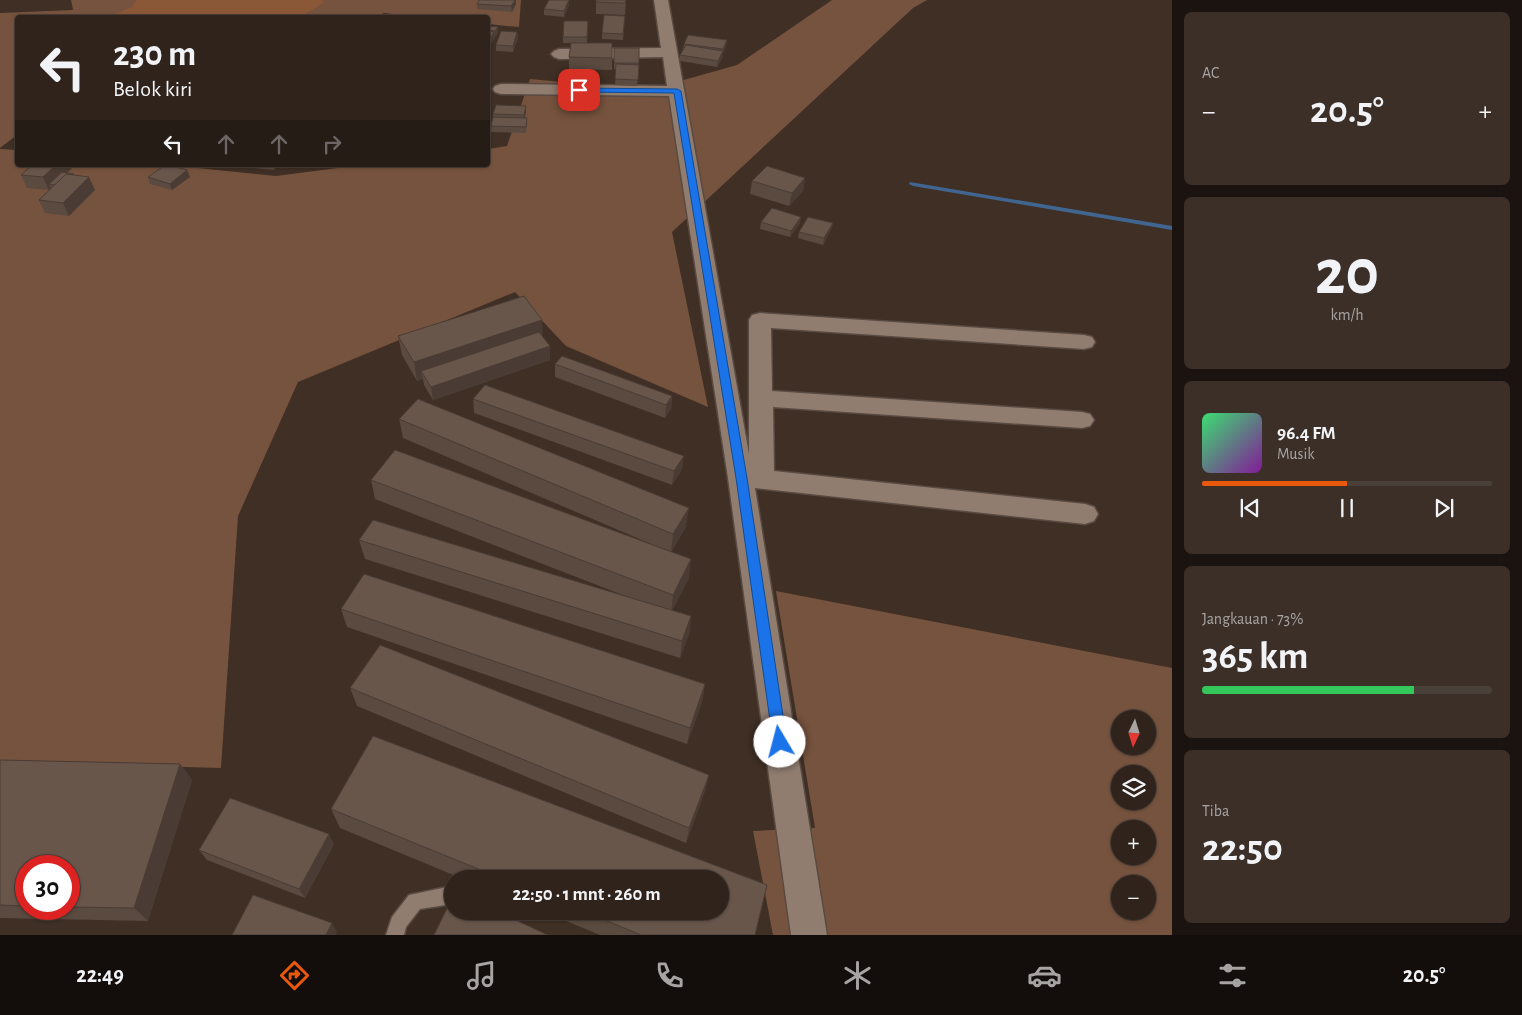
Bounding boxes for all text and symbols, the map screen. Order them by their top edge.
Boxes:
icon: left [30,35,95,100]
text: 230 m [113,37,196,72]
text: AC [1202,65,1219,81]
pin [558,69,600,111]
icon: arrive [565,76,593,104]
text: Belok kiri [113,78,192,100]
text: 20.5° [1310,92,1384,130]
text: − [1202,98,1215,126]
text: + [1479,98,1492,126]
icon: left [159,130,187,158]
icon: ahead [212,130,240,158]
icon: ahead [265,130,293,158]
icon: right [318,130,346,158]
text: 20 [1315,241,1379,306]
text: km/h [1330,307,1364,323]
text: 96.4 FM [1277,424,1336,443]
text: Musik [1277,446,1315,462]
icon: previous [1236,494,1264,522]
icon: pause [1333,494,1361,522]
icon: next [1430,494,1458,522]
text: Jangkauan · 73% [1202,611,1303,627]
text: 365 km [1202,638,1308,676]
north arrow [1111,710,1156,755]
map controls [1111,710,1156,920]
position arrow [753,715,805,767]
button: layers [1111,765,1156,810]
text: Tiba [1202,803,1229,819]
button: + [1111,820,1156,865]
text: 22:50 [1202,830,1283,868]
speed limit sign: 30 [15,855,80,920]
button: − [1111,875,1156,920]
text: 22:50 · 1 mnt · 260 m [512,885,661,904]
icon: directions [277,958,312,993]
icon: music [464,958,499,993]
icon: phone [652,958,687,993]
icon: climate [840,958,875,993]
icon: car [1027,958,1062,993]
icon: filters [1215,958,1250,993]
text: 22:49 [76,964,124,986]
text: 20.5° [1403,964,1446,986]

